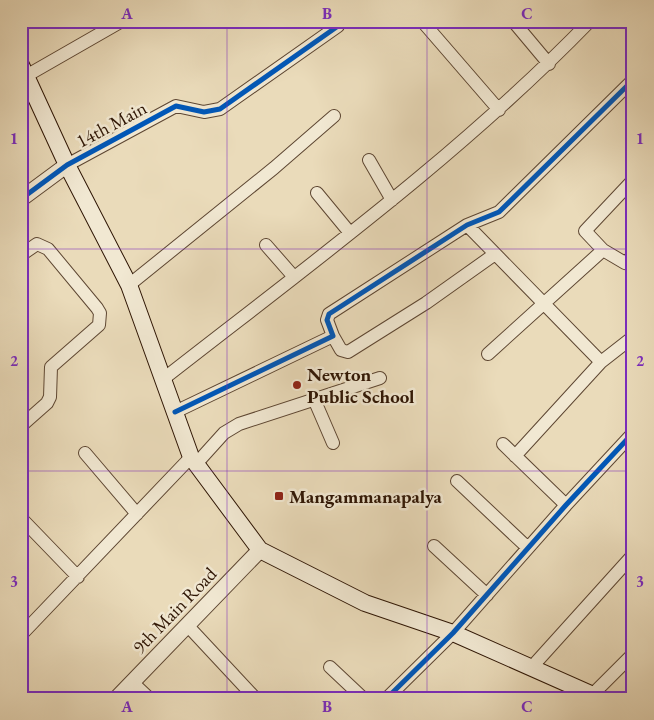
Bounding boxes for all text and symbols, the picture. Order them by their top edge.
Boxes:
text: A [120,3,133,24]
text: B [322,3,332,24]
text: C [521,3,533,24]
street label: 14th Main [71,95,151,154]
text: 1 [10,128,18,149]
text: 1 [636,128,644,149]
text: 2 [10,350,19,371]
text: 2 [636,350,645,371]
place label: Newton Public School [307,362,415,409]
marker: Newton Public School [291,379,303,391]
place label: Mangammanapalya [289,484,443,509]
marker: Mangammanapalya [273,490,285,502]
street label: 9th Main Road [127,561,222,659]
text: 3 [10,571,18,592]
text: 3 [636,571,644,592]
text: A [120,696,133,717]
text: B [322,696,332,717]
text: C [521,696,533,717]

